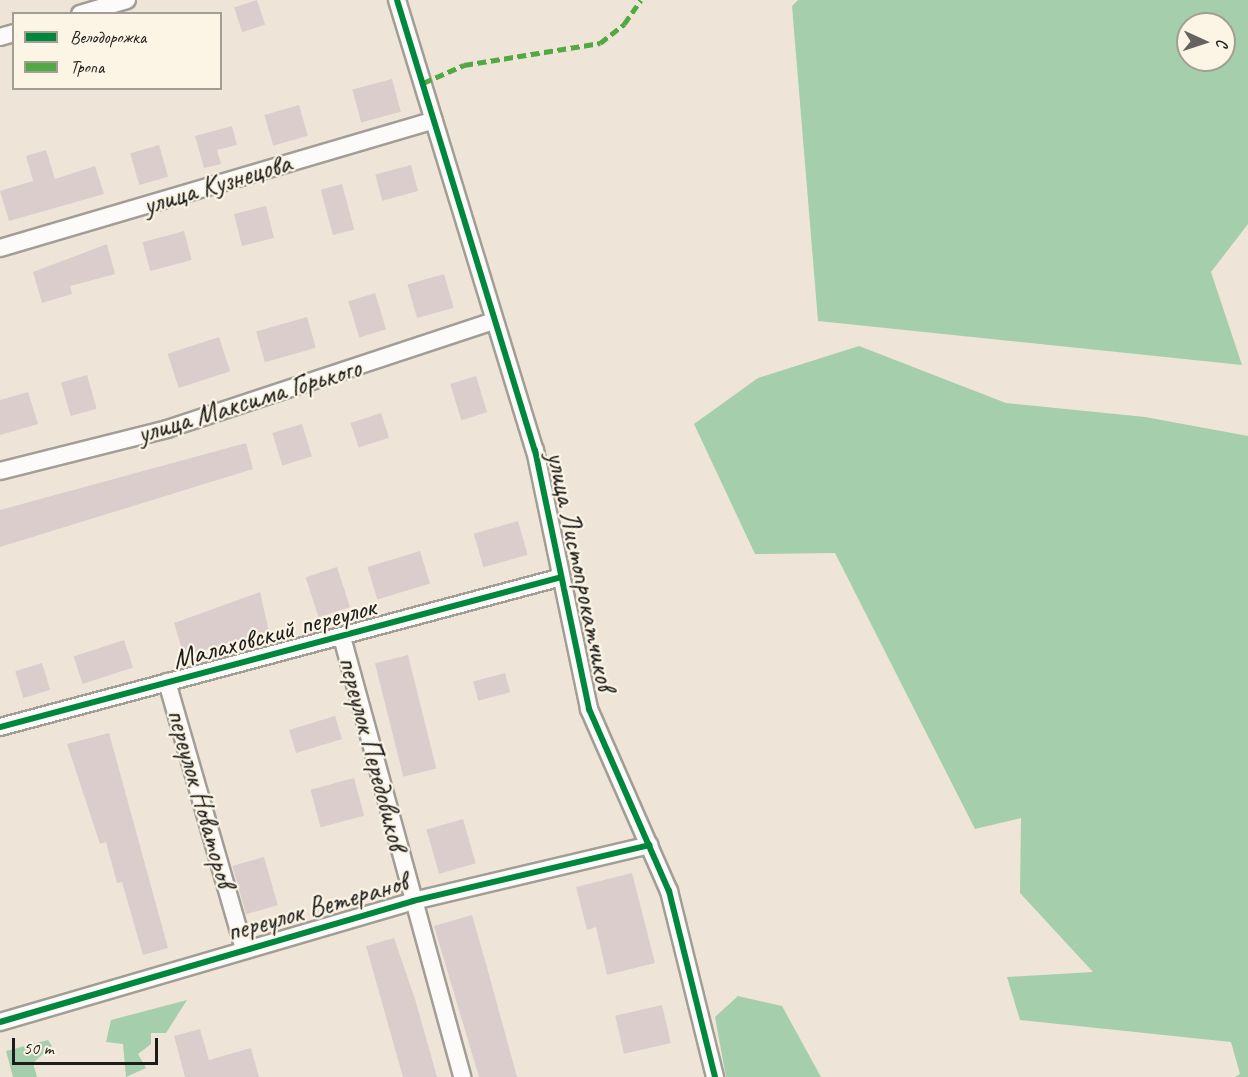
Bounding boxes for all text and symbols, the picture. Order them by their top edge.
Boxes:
legend [12,12,222,90]
north arrow [1176,12,1236,72]
text: Велодорожка [70,26,146,48]
text: С [1212,38,1232,47]
text: Тропа [70,56,104,78]
street label: улица Кузнецова [139,146,295,222]
street label: улица Максима Горького [134,351,364,451]
street label: улица Листопрокатчиков [539,448,623,694]
street label: Малаховский переулок [169,590,379,676]
street label: переулок Передовиков [331,654,415,852]
street label: переулок Новаторов [159,704,243,892]
street label: переулок Ветеранов [224,866,410,948]
scale bar [15,1026,160,1064]
text: 50 m [23,1037,54,1059]

